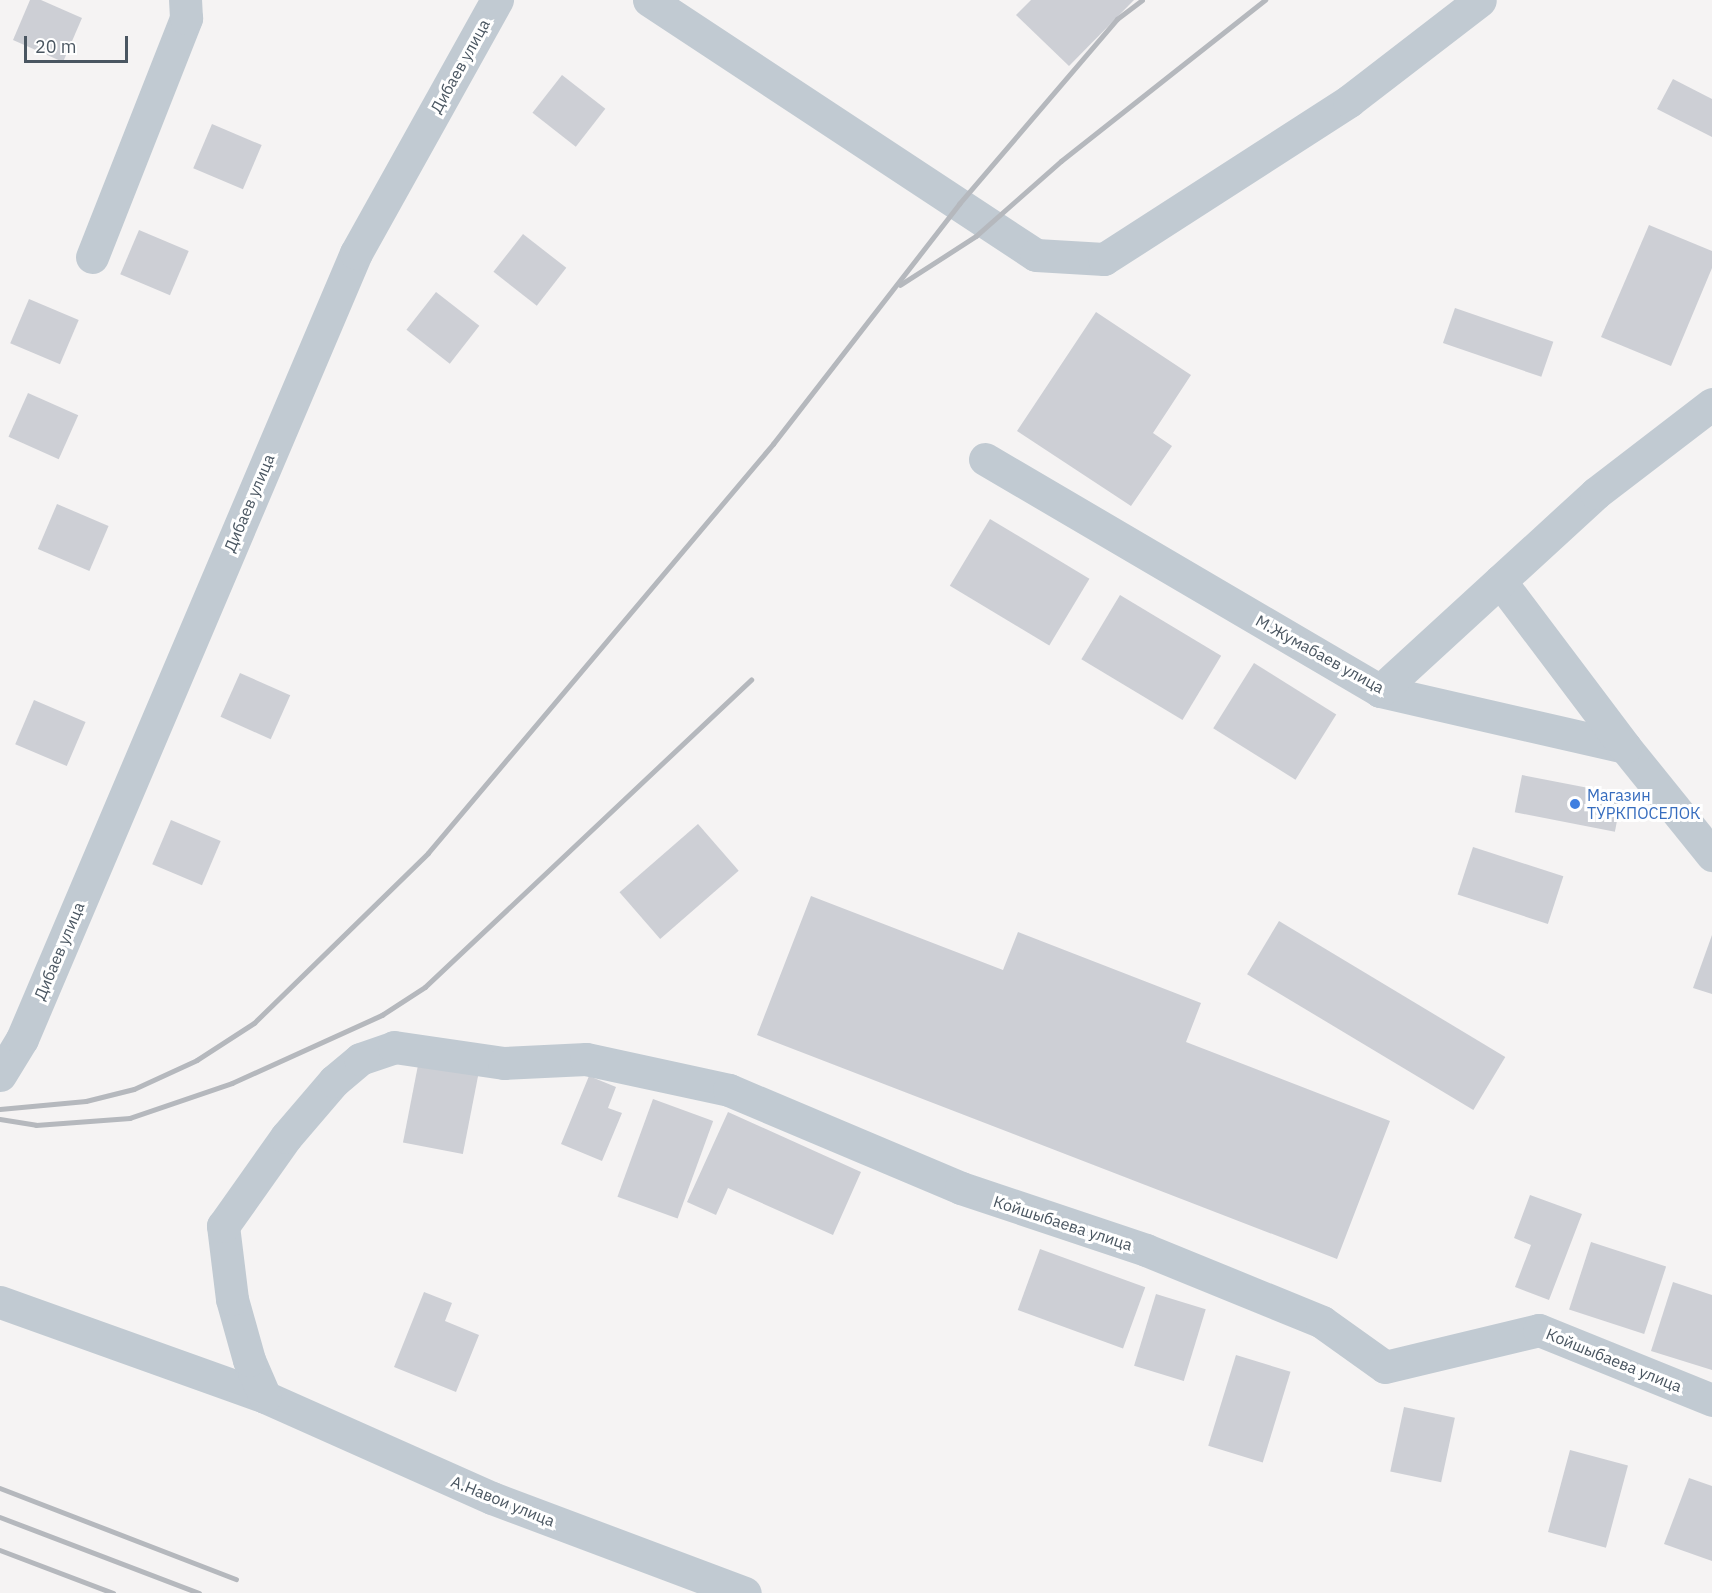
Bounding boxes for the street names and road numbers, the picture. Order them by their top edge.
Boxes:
street label: Дибаев улица [426,16,494,116]
street label: Дибаев улица [220,451,278,555]
street label: М.Жумабаев улица [1252,611,1388,697]
street label: Дибаев улица [30,899,88,1003]
street label: Койшыбаева улица [991,1192,1135,1254]
street label: Койшыбаева улица [1543,1324,1685,1396]
street label: А.Навои улица [448,1471,558,1531]

